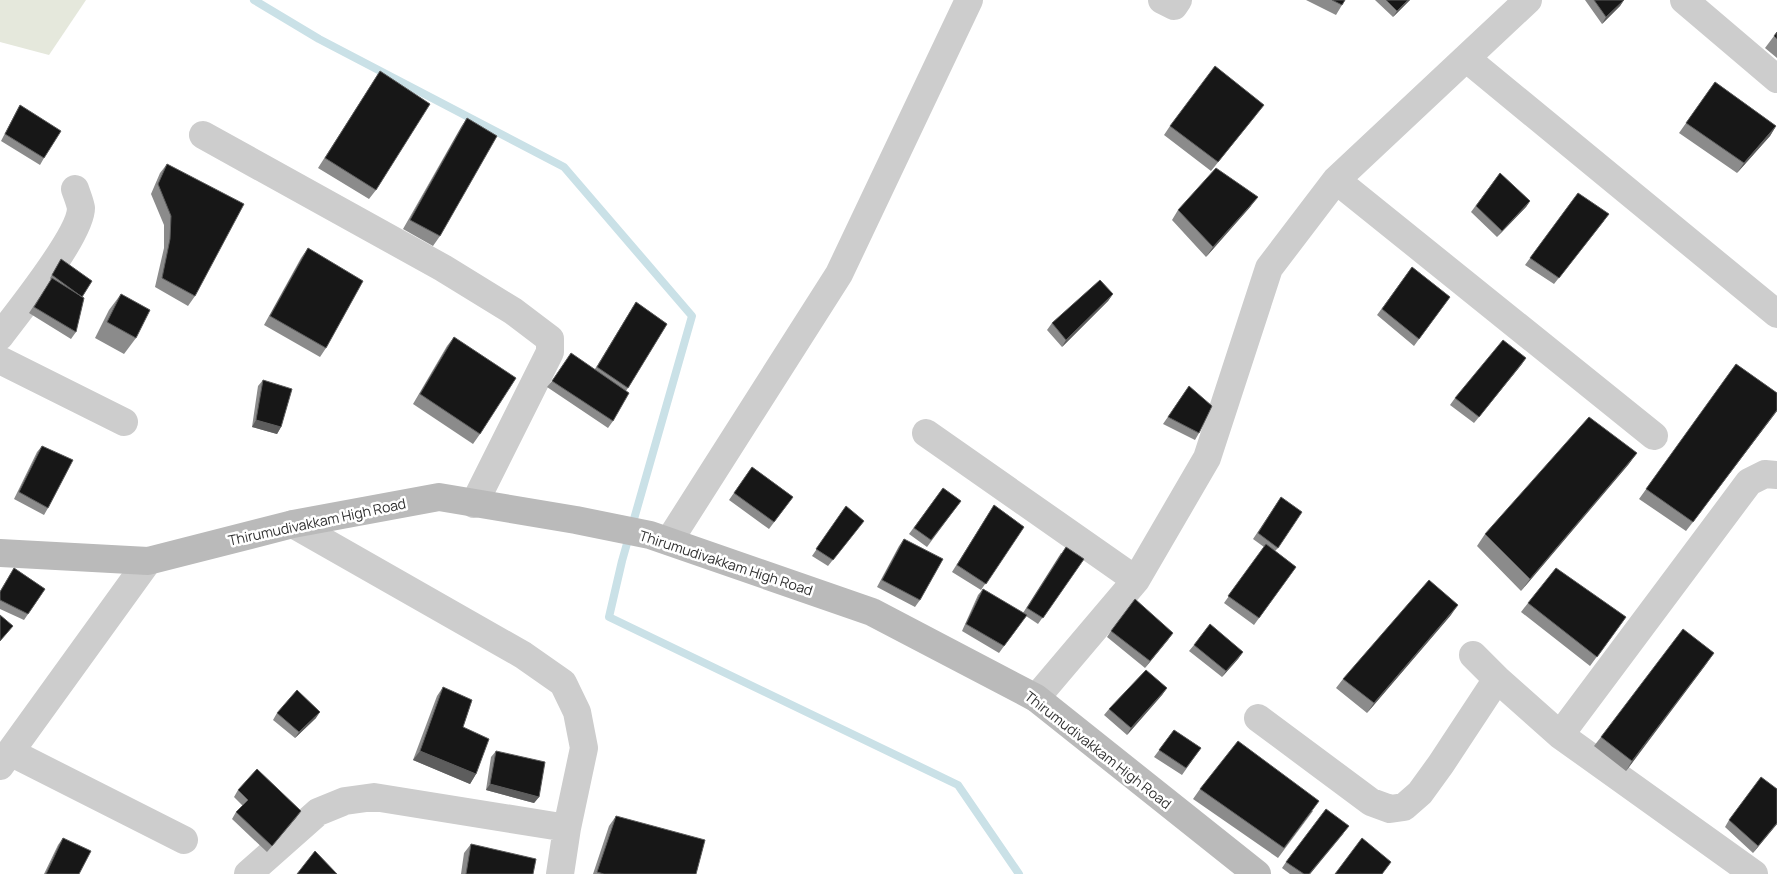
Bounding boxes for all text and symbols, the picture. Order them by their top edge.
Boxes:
street label: Thirumudivakkam High Road [226,493,408,550]
street label: Thirumudivakkam High Road [637,525,815,600]
street label: Thirumudivakkam High Road [1021,686,1176,813]

